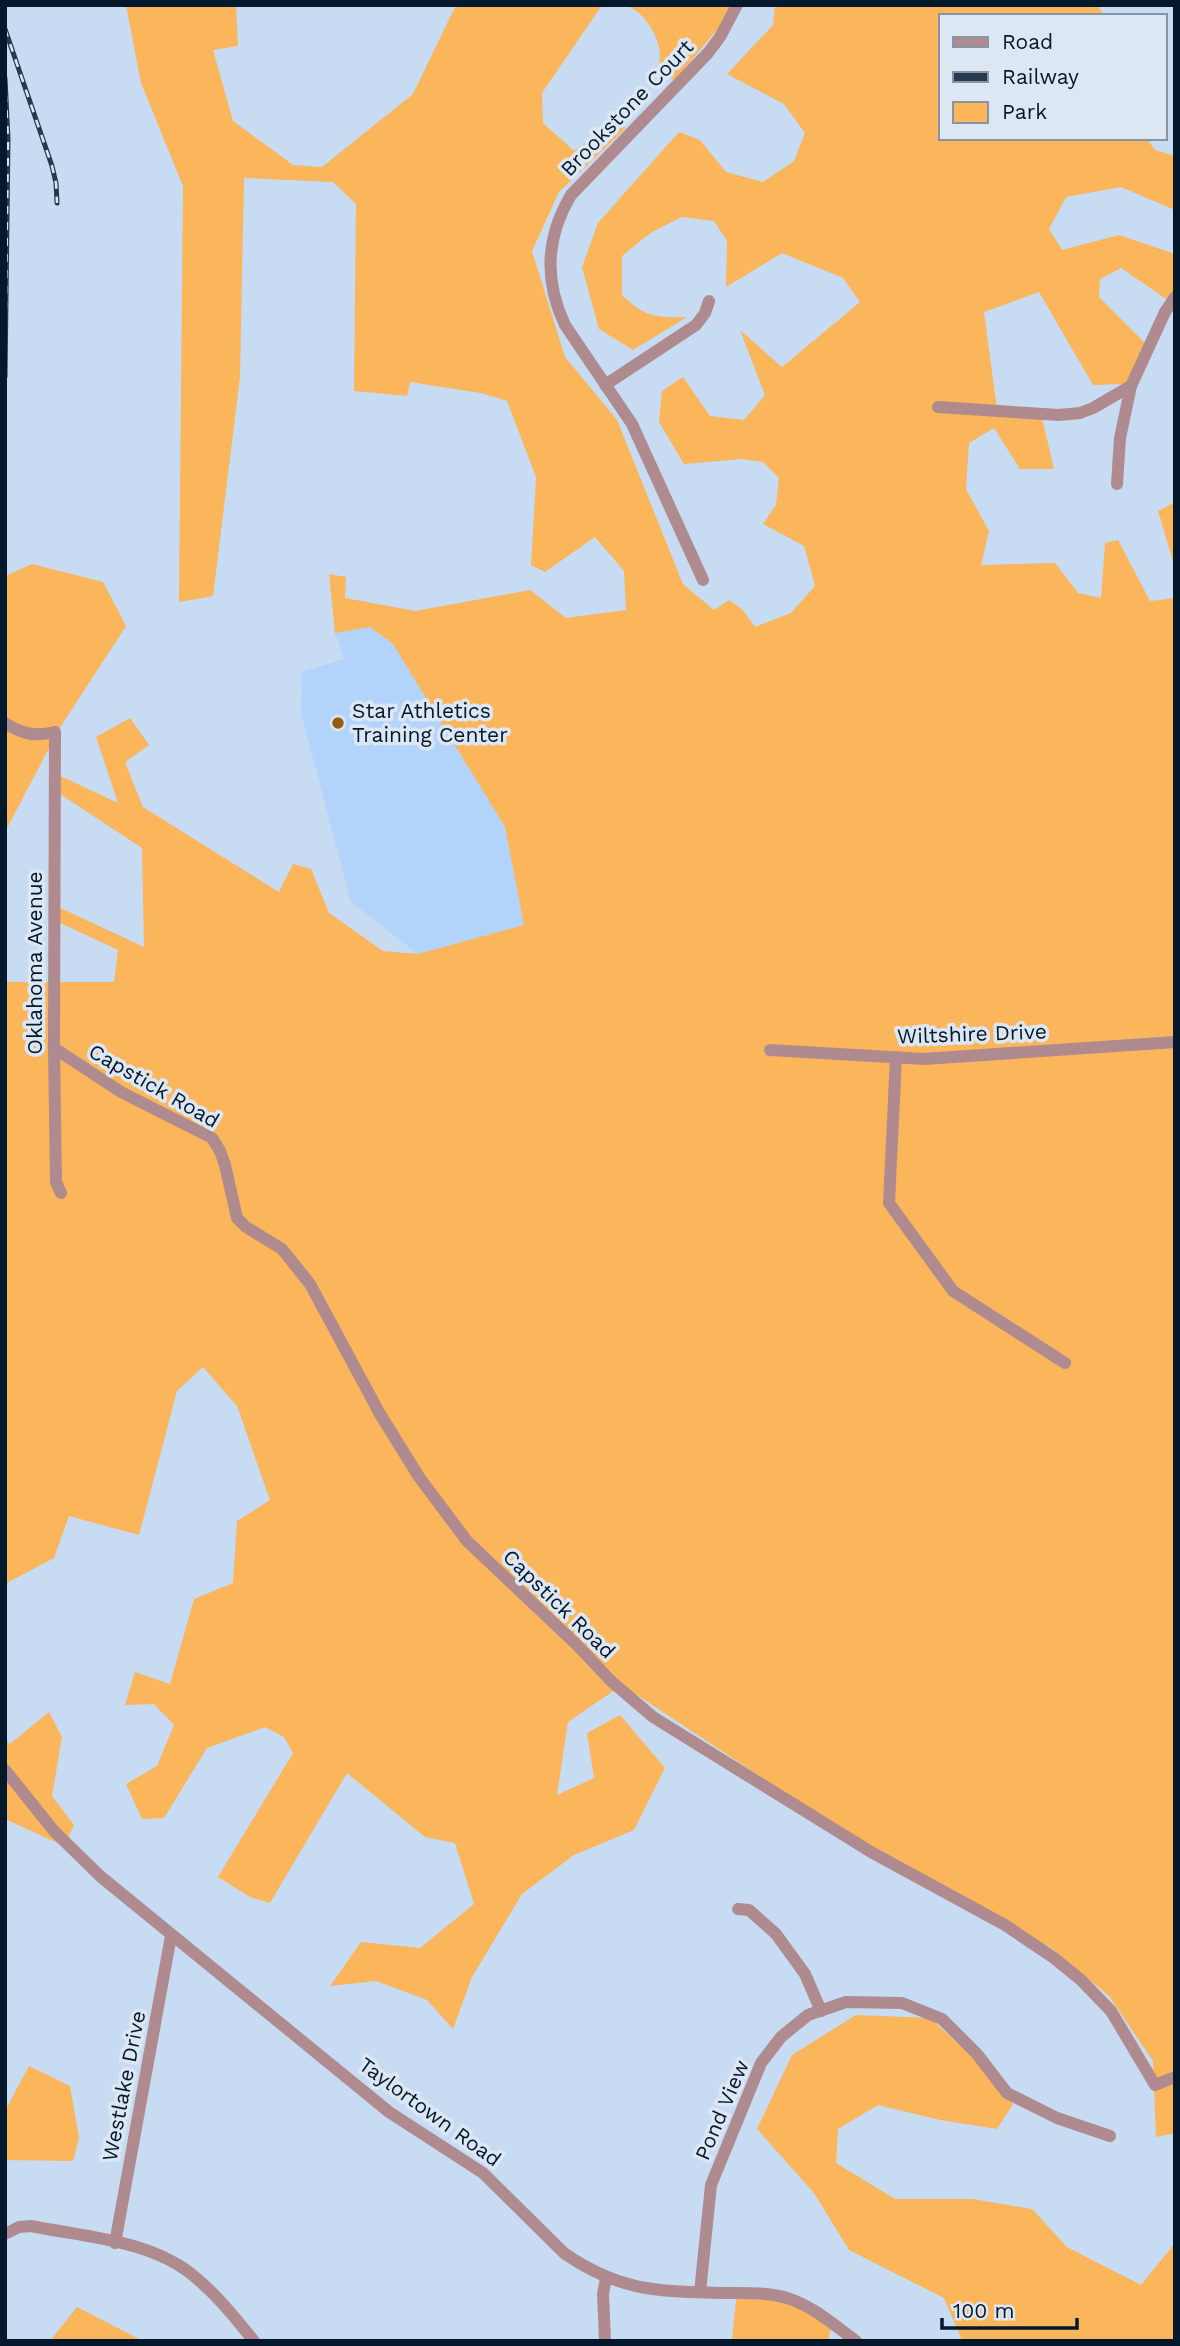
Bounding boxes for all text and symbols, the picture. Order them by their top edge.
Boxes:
legend [939,14,1166,140]
text: Road [1002,29,1053,54]
street label: Brookstone Court [555,34,698,181]
text: Railway [1002,64,1079,89]
text: Park [1002,99,1047,124]
place label: Star Athletics Training Center [352,698,508,747]
marker: Star Athletics Training Center [330,715,346,731]
street label: Oklahoma Avenue [22,871,47,1055]
street label: Wiltshire Drive [897,1018,1047,1049]
street label: Capstick Road [85,1038,224,1133]
street label: Capstick Road [498,1544,621,1664]
street label: Westlake Drive [97,2009,150,2163]
street label: Taylortown Road [354,2052,506,2172]
street label: Pond View [689,2056,754,2164]
scale bar [942,2286,1077,2330]
text: 100 m [953,2298,1015,2323]

